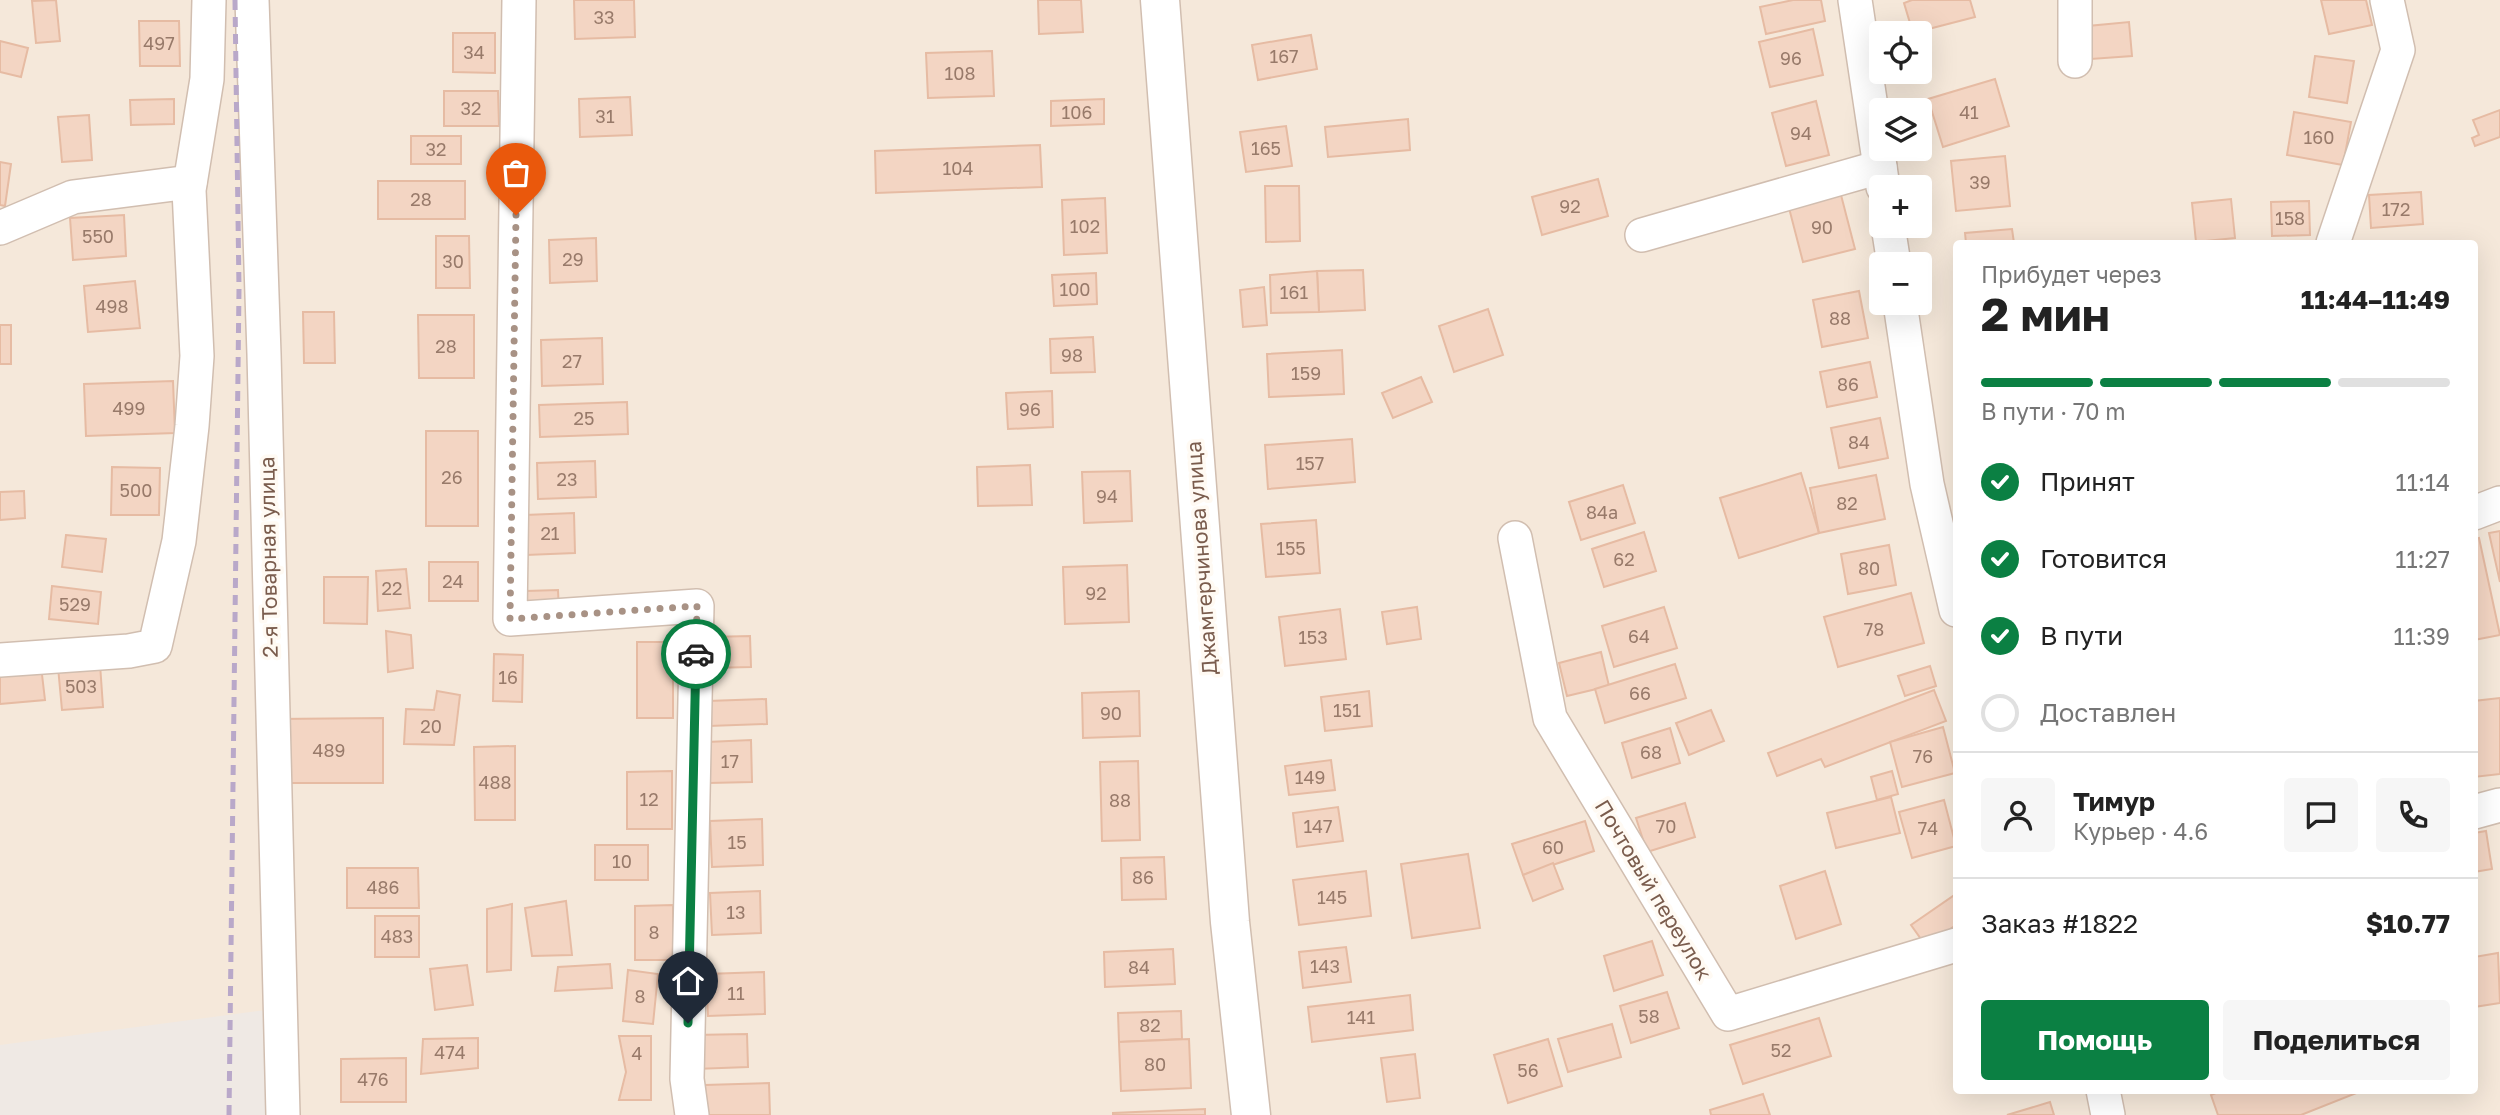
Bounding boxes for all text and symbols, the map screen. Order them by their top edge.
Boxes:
house number: 33 [593,6,615,28]
map controls [1869,21,1932,315]
button: locate [1869,21,1932,84]
house number: 497 [143,32,175,54]
house number: 34 [463,41,485,63]
house number: 167 [1269,45,1299,67]
house number: 96 [1780,47,1802,69]
house number: 108 [945,62,975,84]
house number: 32 [461,97,481,119]
button: layers [1869,98,1932,161]
house number: 106 [1062,101,1092,123]
house number: 41 [1959,101,1979,123]
house number: 31 [595,105,615,127]
house number: 94 [1790,122,1812,144]
house number: 160 [2304,126,2334,148]
house number: 165 [1251,137,1281,159]
house number: 32 [426,138,446,160]
pin [486,143,546,215]
icon: bag [497,154,535,192]
house number: 104 [943,157,973,179]
house number: 39 [1969,171,1991,193]
button: + [1869,175,1932,238]
house number: 28 [410,188,432,210]
house number: 92 [1559,195,1581,217]
house number: 172 [2382,198,2410,220]
house number: 158 [2275,207,2305,229]
house number: 102 [1070,215,1100,237]
house number: 90 [1811,216,1833,238]
house number: 550 [82,225,114,247]
house number: 29 [562,248,584,270]
house number: 30 [442,250,464,272]
button: − [1869,252,1932,315]
text: Прибудет через [1981,260,2162,288]
house number: 100 [1059,278,1091,300]
house number: 161 [1280,281,1308,303]
text: 11:44–11:49 [2301,284,2450,315]
text: 2 мин [1981,286,2110,341]
house number: 498 [96,295,128,317]
house number: 88 [1829,307,1851,329]
house number: 28 [435,335,457,357]
house number: 98 [1061,344,1083,366]
house number: 27 [562,350,582,372]
house number: 159 [1291,362,1321,384]
house number: 86 [1837,373,1859,395]
house number: 499 [113,397,145,419]
text: В пути · 70 m [1981,397,2126,425]
house number: 96 [1019,398,1041,420]
house number: 25 [574,407,594,429]
house number: 84 [1848,431,1870,453]
street label: Джамгерчинова улица [1180,440,1222,676]
house number: 157 [1296,452,1324,474]
street label: 2-я Товарная улица [253,456,283,658]
icon: check [1981,463,2019,501]
house number: 26 [441,466,463,488]
text: Принят [2040,466,2135,497]
house number: 23 [557,468,577,490]
text: 11:14 [2396,468,2450,496]
house number: 500 [120,479,152,501]
house number: 94 [1096,485,1118,507]
house number: 82 [1836,492,1858,514]
house number: 84a [1586,501,1618,523]
house number: 21 [540,522,560,544]
house number: 155 [1276,537,1306,559]
icon: check [1981,540,2019,578]
text: Готовится [2040,543,2167,574]
text: 11:27 [2395,545,2450,573]
house number: 62 [1613,548,1635,570]
house number: 80 [1858,557,1880,579]
house number: 24 [442,570,464,592]
house number: 22 [382,577,402,599]
house number: 92 [1085,582,1107,604]
house number: 529 [59,593,91,615]
icon: check [1981,617,2019,655]
house number: 78 [1864,618,1884,640]
courier [661,619,731,689]
text: В пути [2040,620,2123,651]
text: 11:39 [2393,622,2450,650]
house number: 64 [1628,625,1650,647]
house number: 153 [1298,626,1328,648]
icon: car [677,635,715,673]
house number: 16 [498,666,518,688]
house number: 503 [65,675,97,697]
house number: 66 [1629,682,1651,704]
text: Доставлен [2040,697,2176,728]
house number: 151 [1333,699,1361,721]
house number: 90 [1100,702,1122,724]
house number: 20 [420,715,442,737]
house number: 489 [313,739,345,761]
house number: 68 [1640,741,1662,763]
house number: 76 [1913,745,1933,767]
house number: 17 [721,750,739,772]
house number: 149 [1295,766,1325,788]
house number: 488 [479,771,511,793]
button: person [1981,778,2055,852]
button: chat [2284,778,2358,852]
button: phone [2376,778,2450,852]
text: Тимур [2073,786,2155,817]
house number: 12 [639,788,659,810]
house number: 88 [1109,789,1131,811]
street label: Почтовый переулок [1590,795,1718,984]
house number: 147 [1303,815,1333,837]
house number: 70 [1656,815,1676,837]
house number: 74 [1918,817,1938,839]
text: Курьер · 4.6 [2073,817,2208,845]
house number: 15 [727,831,747,853]
house number: 60 [1542,836,1564,858]
house number: 10 [612,850,632,872]
house number: 86 [1132,866,1154,888]
house number: 486 [367,876,399,898]
house number: 145 [1317,886,1347,908]
house number: 13 [726,901,746,923]
text: Заказ #1822 [1981,908,2138,939]
text: $10.77 [2366,908,2450,939]
house number: 8 [649,921,659,943]
house number: 483 [381,925,413,947]
pin [658,951,718,1023]
house number: 143 [1310,955,1340,977]
house number: 84 [1128,956,1150,978]
icon: home [669,962,707,1000]
house number: 11 [727,982,745,1004]
house number: 8 [635,985,645,1007]
button: Помощь [1981,1000,2209,1080]
button: Поделиться [2223,1000,2450,1080]
house number: 58 [1638,1005,1660,1027]
house number: 141 [1347,1006,1375,1028]
house number: 82 [1139,1014,1161,1036]
house number: 52 [1771,1039,1791,1061]
house number: 474 [434,1041,466,1063]
house number: 4 [632,1042,643,1064]
house number: 80 [1144,1053,1166,1075]
house number: 56 [1517,1059,1539,1081]
house number: 476 [357,1068,389,1090]

